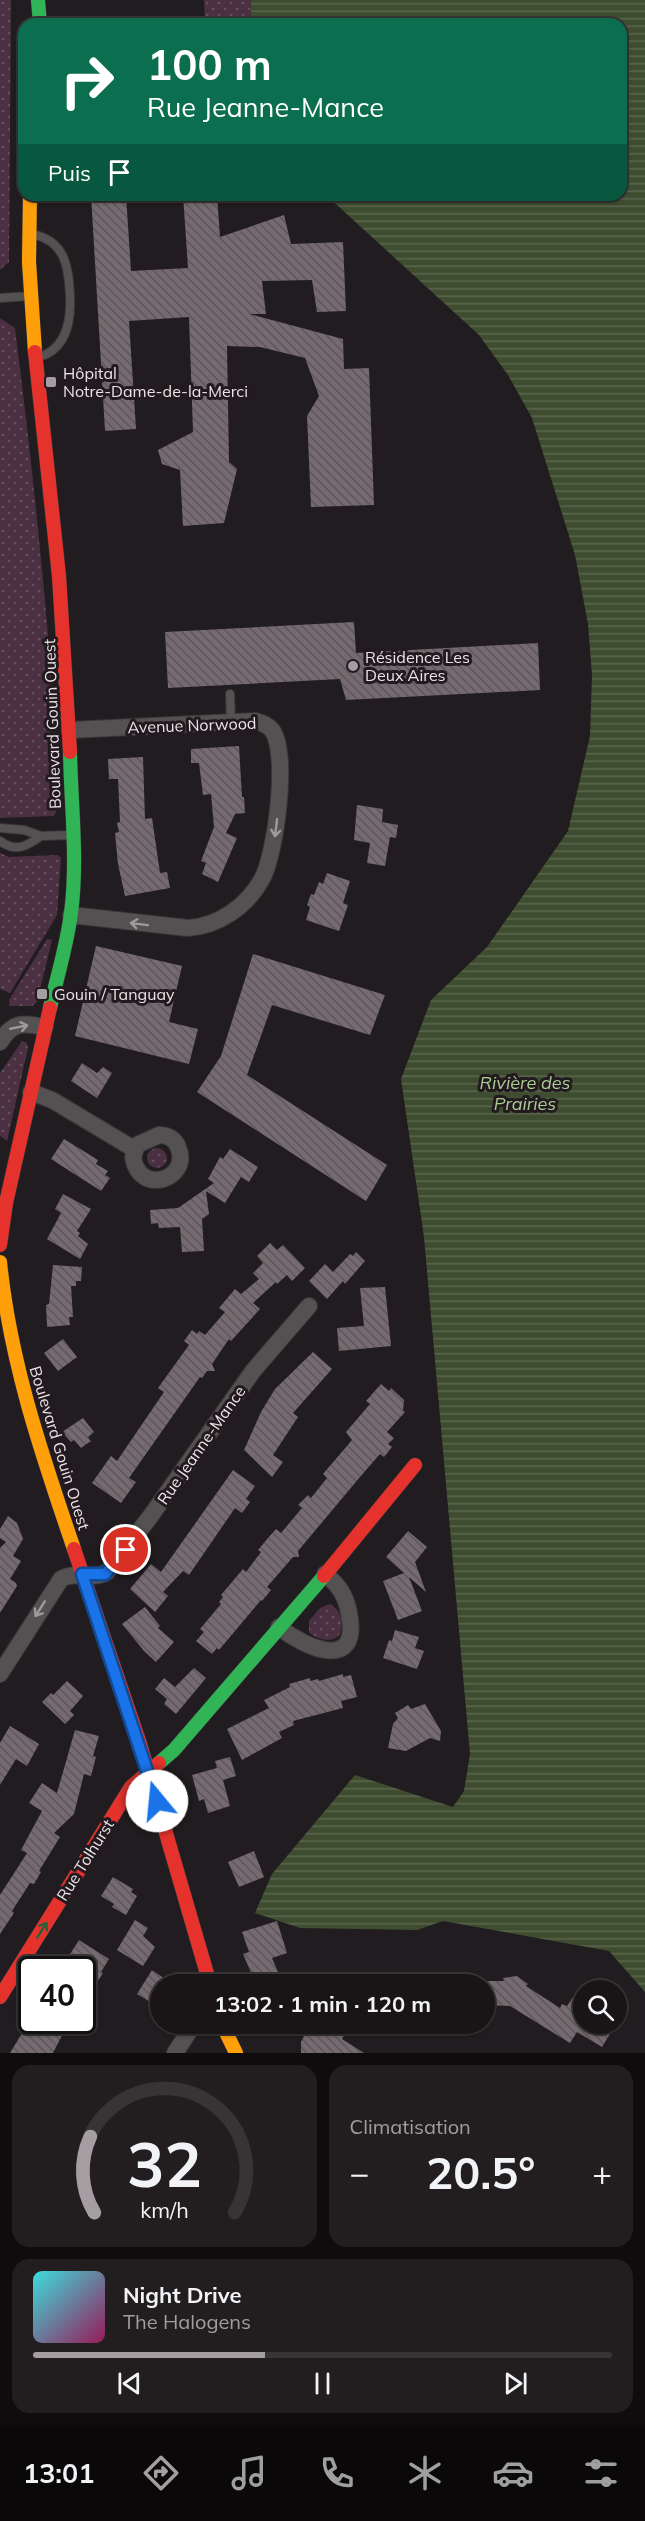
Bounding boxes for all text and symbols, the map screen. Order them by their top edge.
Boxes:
text: 100 m [147,38,272,91]
icon: right [48,42,126,120]
text: Rue Jeanne-Mance [147,90,384,124]
icon: arrive [103,156,136,189]
text: Puis [48,159,91,187]
place label: Hôpital Notre-Dame-de-la-Merci [63,363,248,401]
marker: Hôpital Notre-Dame-de-la-Merci [44,375,58,389]
street label: Boulevard Gouin Ouest [39,638,65,809]
place label: Résidence Les Deux Aires [365,647,470,685]
marker: Résidence Les Deux Aires [346,659,360,673]
street label: Avenue Norwood [127,713,257,737]
one-way arrow [270,818,281,838]
one-way arrow [130,918,150,929]
place label: Gouin / Tanguay [54,984,175,1004]
marker: Gouin / Tanguay [35,987,49,1001]
one-way arrow [9,1020,28,1032]
water label: Rivière des Prairies [480,1071,570,1115]
street label: Boulevard Gouin Ouest [26,1364,95,1533]
street label: Rue Jeanne-Mance [153,1382,249,1508]
pin [100,1524,151,1575]
icon: arrive [109,1533,142,1566]
one-way arrow [34,1600,46,1617]
position arrow [125,1769,189,1833]
street label: Rue Tolhurst [52,1815,118,1904]
one-way arrow [36,1922,48,1939]
speed limit sign: 40 [18,1956,96,2034]
map controls [573,1980,627,2034]
button: search [573,1980,627,2034]
text: 13:02 · 1 min · 120 m [214,1990,431,2018]
text: Climatisation [350,2114,471,2139]
text: 32 [127,2124,202,2203]
text: 20.5° [426,2144,535,2200]
text: − [350,2152,369,2193]
text: + [592,2152,612,2193]
text: km/h [140,2196,188,2223]
text: Night Drive [123,2281,242,2309]
text: The Halogens [123,2309,251,2334]
icon: previous [113,2367,146,2400]
icon: pause [306,2367,339,2400]
icon: next [499,2367,532,2400]
icon: directions [140,2452,182,2494]
icon: music [228,2452,270,2494]
icon: phone [316,2452,358,2494]
icon: climate [404,2452,446,2494]
icon: car [492,2452,534,2494]
icon: filters [580,2452,622,2494]
text: 13:01 [23,2456,94,2490]

